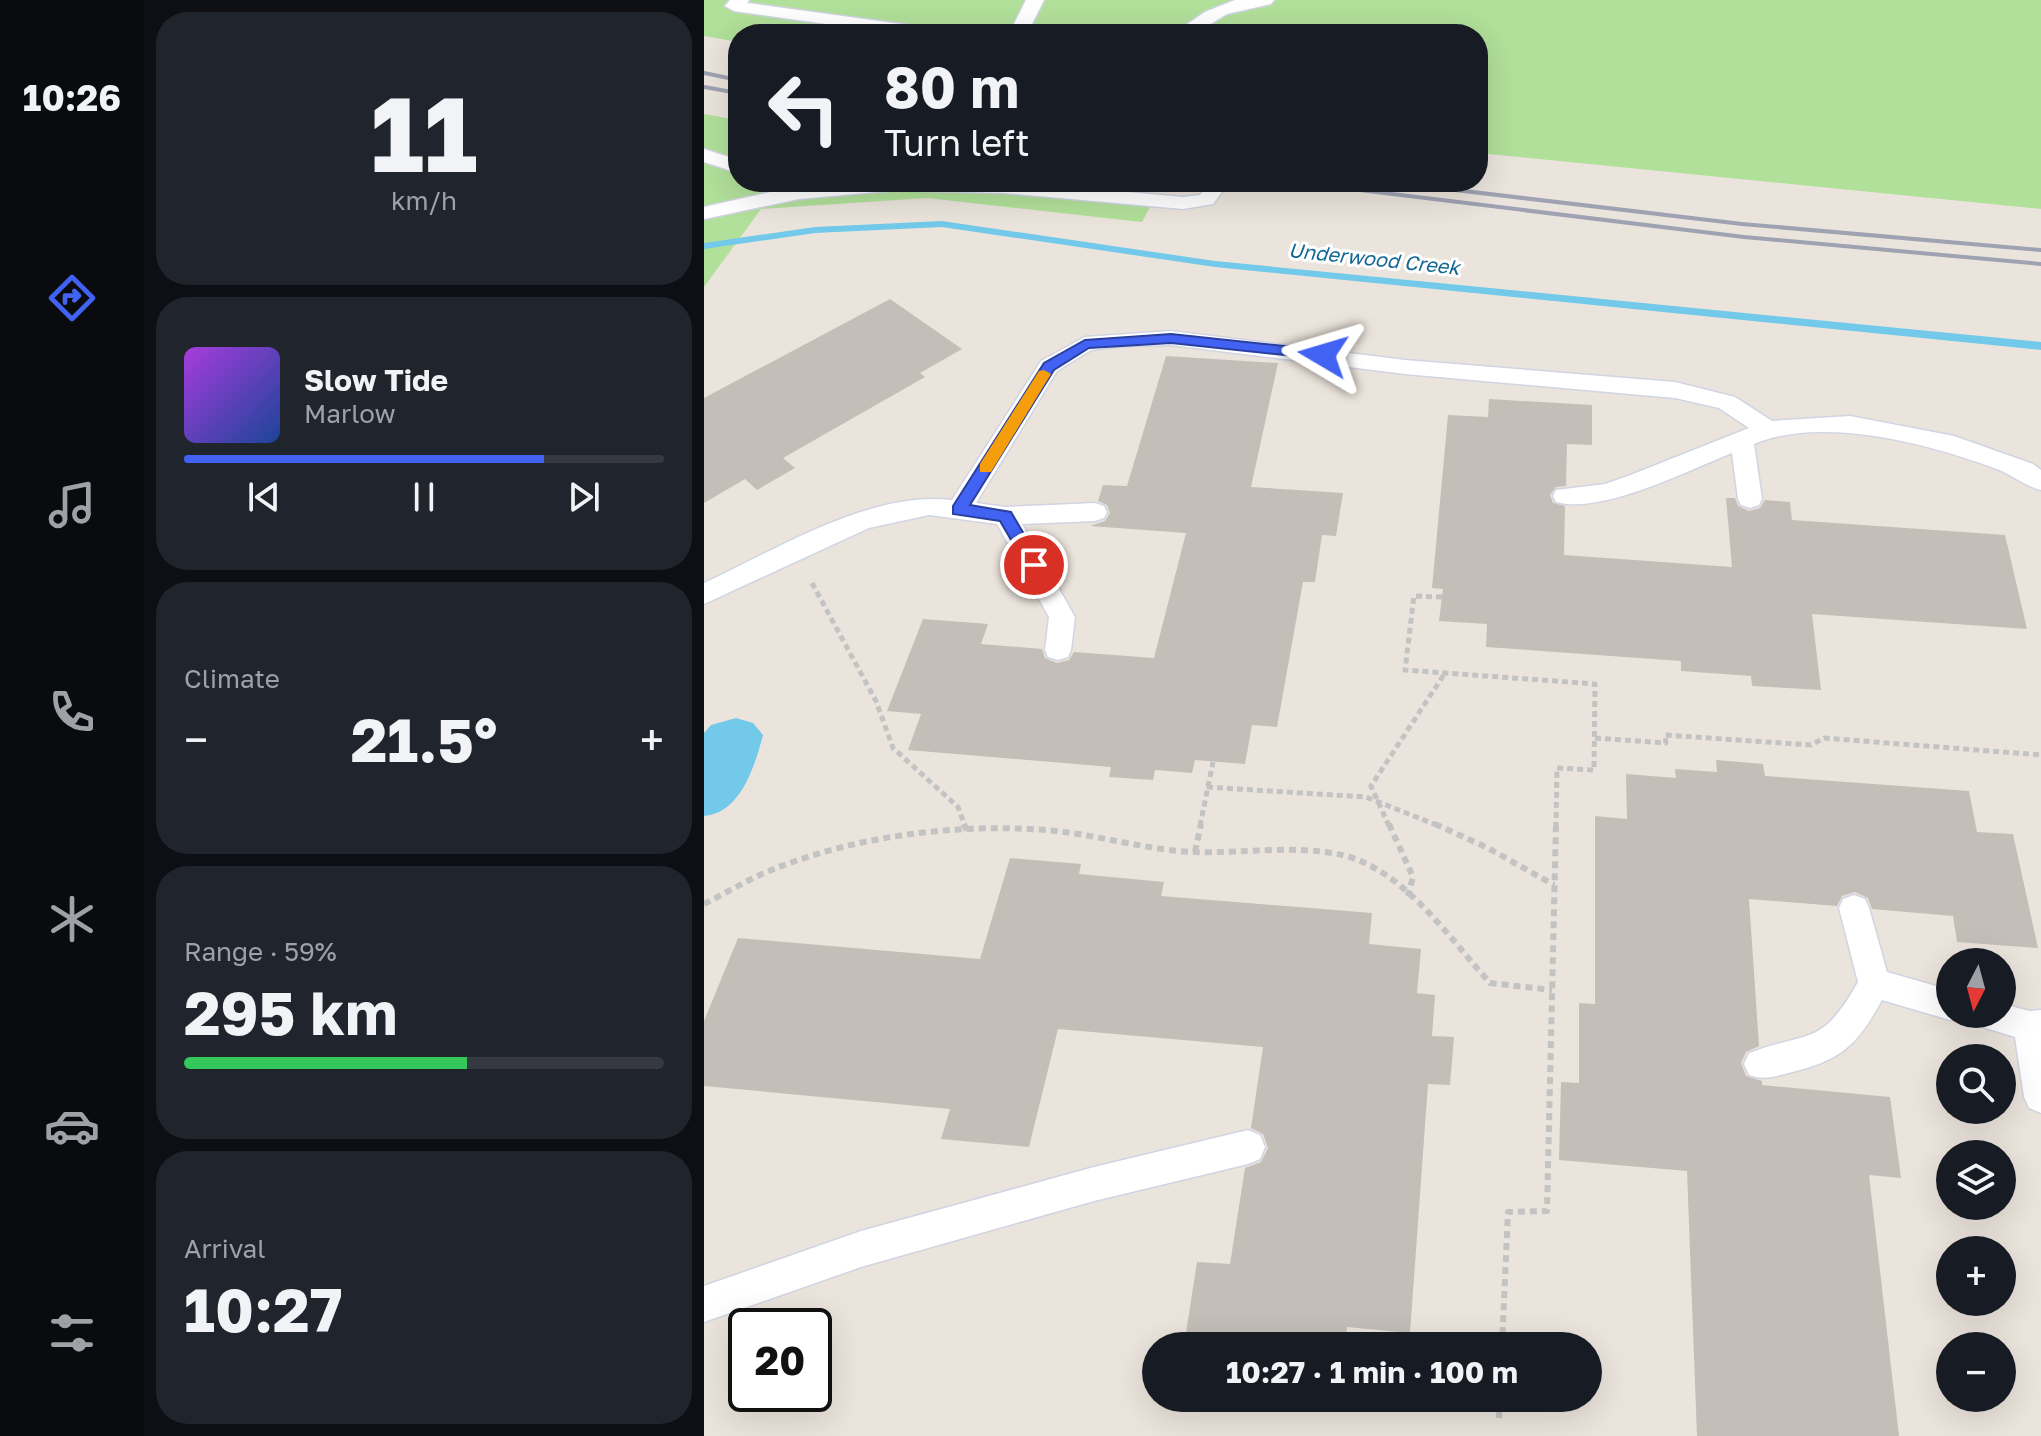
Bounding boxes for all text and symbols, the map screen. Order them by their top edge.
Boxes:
text: 80 m [884,53,1019,120]
icon: left [752,56,856,160]
text: 11 [370,70,478,195]
text: 10:26 [23,76,121,119]
text: Turn left [884,121,1030,164]
text: km/h [391,185,457,216]
water label: Underwood Creek [1287,237,1464,279]
icon: directions [44,270,100,326]
position arrow [1281,313,1365,397]
text: Slow Tide [304,362,448,398]
text: Marlow [304,398,396,429]
icon: previous [242,475,286,519]
icon: pause [402,475,446,519]
icon: next [562,475,606,519]
icon: music [44,477,100,533]
pin [1000,531,1068,599]
icon: arrive [1012,543,1056,587]
text: Climate [184,663,280,694]
icon: phone [44,684,100,740]
text: 21.5° [351,703,497,775]
text: − [184,713,208,766]
text: + [640,713,664,766]
icon: climate [44,891,100,947]
text: Range · 59% [184,936,337,967]
north arrow [1936,948,2016,1028]
map controls [1936,948,2016,1412]
text: 295 km [184,976,398,1048]
button: search [1936,1044,2016,1124]
icon: car [44,1098,100,1154]
button: layers [1936,1140,2016,1220]
text: Arrival [184,1233,265,1264]
button: + [1936,1236,2016,1316]
text: 10:27 [184,1273,342,1345]
icon: filters [44,1305,100,1361]
speed limit sign: 20 [728,1308,832,1412]
button: − [1936,1332,2016,1412]
text: 10:27 · 1 min · 100 m [1226,1354,1518,1390]

